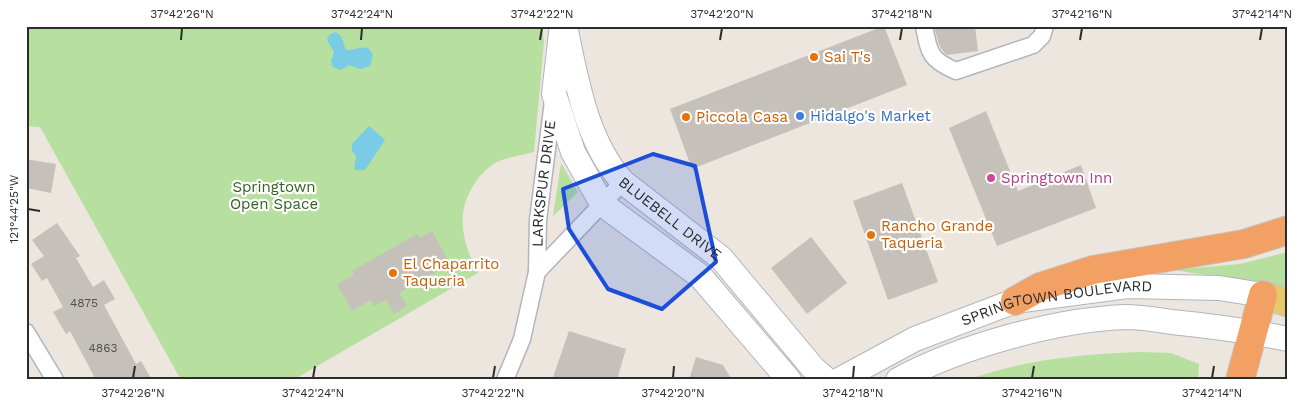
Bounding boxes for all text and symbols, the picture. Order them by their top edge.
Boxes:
text: 37°42'26"N [150,7,214,21]
text: 37°42'24"N [331,7,393,21]
text: 37°42'22"N [510,7,574,21]
text: 37°42'20"N [690,7,754,21]
text: 37°42'18"N [871,7,933,21]
text: 37°42'16"N [1051,7,1113,21]
text: 37°42'14"N [1232,7,1292,21]
place label: Sai T's [824,48,871,66]
marker: Sai T's [808,51,820,63]
place label: Hidalgo's Market [810,107,932,125]
place label: Piccola Casa [696,108,788,126]
marker: Hidalgo's Market [794,110,806,122]
marker: Piccola Casa [680,111,692,123]
street label: LARKSPUR DRIVE [528,119,560,247]
place label: Springtown Inn [1001,169,1112,187]
marker: Springtown Inn [985,172,997,184]
street label: BLUEBELL DRIVE [615,173,725,264]
text: 121°44'25"W [7,174,21,243]
park label: Springtown Open Space [230,178,318,213]
place label: Rancho Grande Taqueria [881,217,993,252]
marker: Rancho Grande Taqueria [865,229,877,241]
place label: El Chaparrito Taqueria [403,255,499,290]
marker: El Chaparrito Taqueria [387,267,399,279]
street label: SPRINGTOWN BOULEVARD [959,276,1152,330]
house number: 4875 [70,296,98,310]
house number: 4863 [88,341,118,355]
text: 37°42'26"N [101,386,165,400]
text: 37°42'24"N [282,386,344,400]
text: 37°42'22"N [461,386,525,400]
text: 37°42'20"N [641,386,705,400]
text: 37°42'18"N [822,386,884,400]
text: 37°42'16"N [1001,386,1063,400]
text: 37°42'14"N [1182,386,1242,400]

